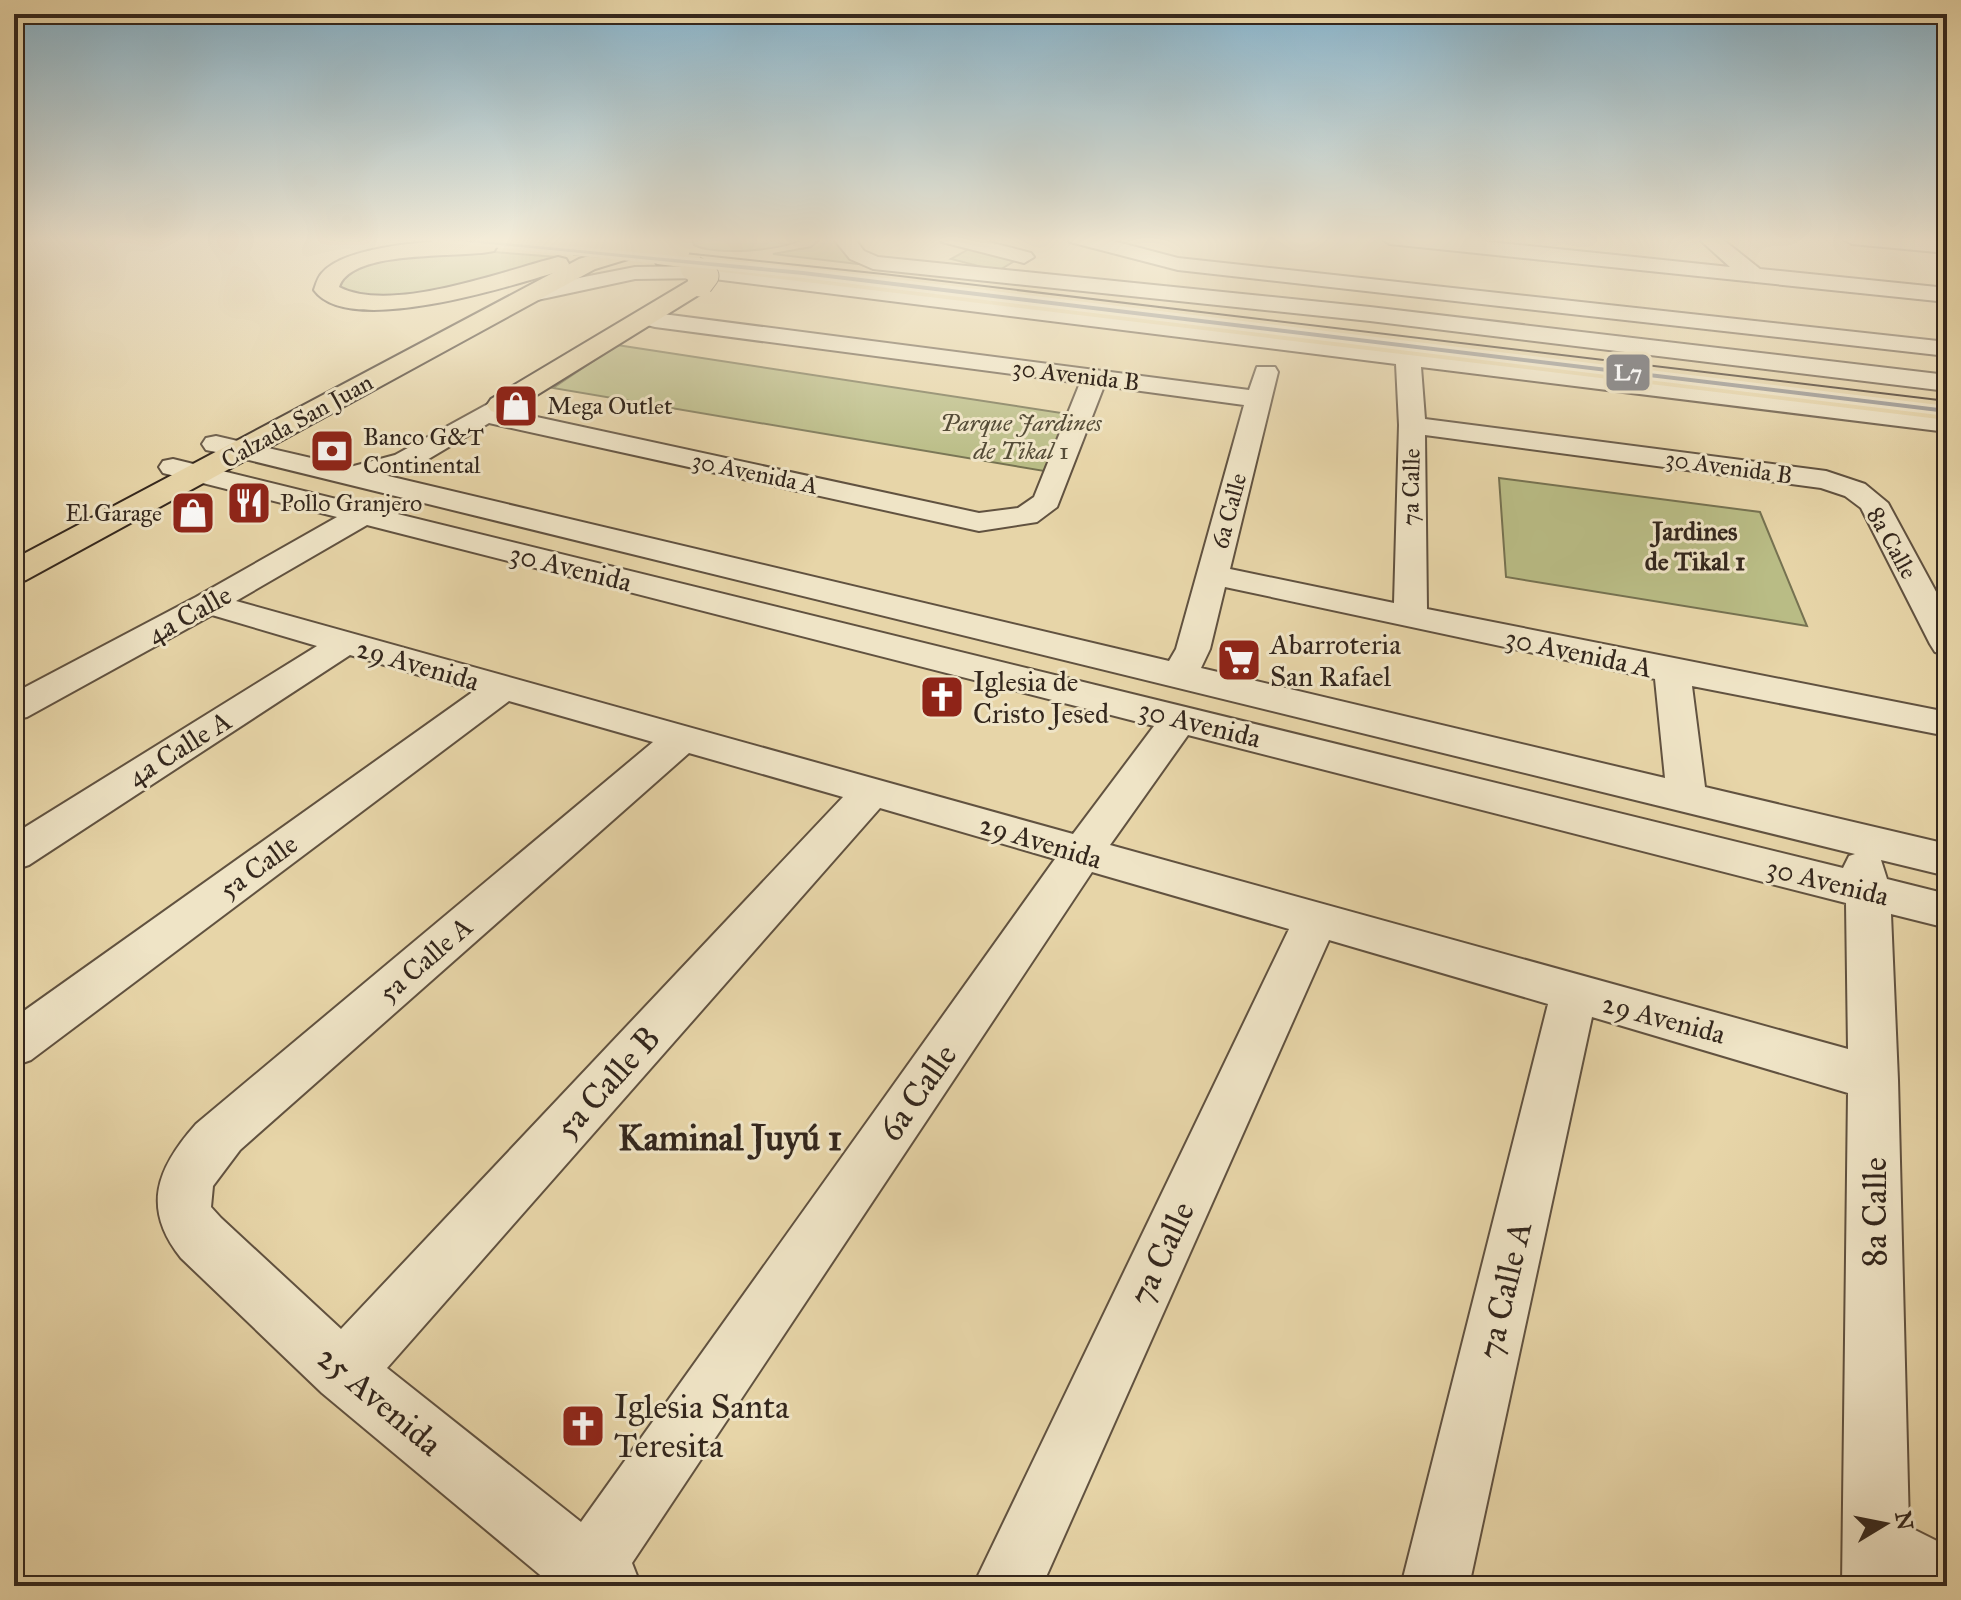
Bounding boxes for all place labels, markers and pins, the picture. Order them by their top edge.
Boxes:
shop icon: Mega Outlet [492,382,540,430]
place label: Mega Outlet [547,391,673,421]
place label: Banco G&T Continental [363,422,484,480]
bank icon: Banco G&T Continental [308,427,356,475]
restaurant icon: Pollo Granjero [225,479,273,527]
place label: Pollo Granjero [280,488,422,518]
shop icon: El Garage [169,489,217,537]
place label: El Garage [65,498,162,528]
place label: Abarroteria San Rafael [1269,627,1401,694]
supermarket icon: Abarroteria San Rafael [1215,636,1263,684]
place label: Iglesia de Cristo Jesed [973,664,1109,731]
church icon: Iglesia de Cristo Jesed [918,673,966,721]
place label: Iglesia Santa Teresita [614,1386,790,1466]
church icon: Iglesia Santa Teresita [559,1402,607,1450]

